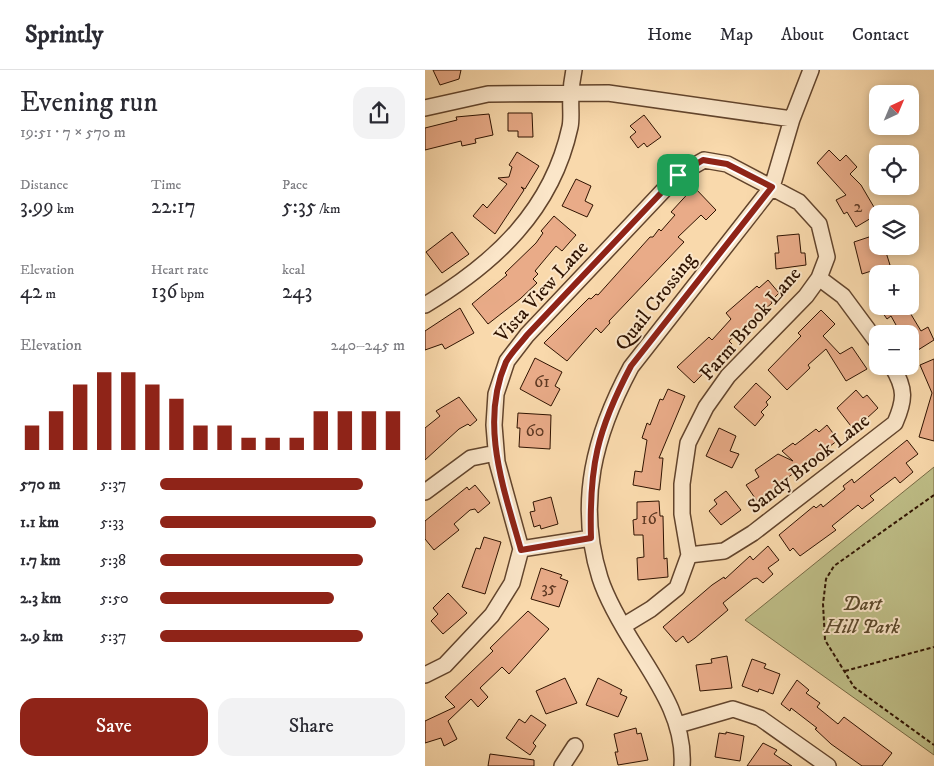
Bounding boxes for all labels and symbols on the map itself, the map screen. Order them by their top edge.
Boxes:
north arrow [869,85,919,135]
pin [657,154,699,196]
house number: 2 [854,196,863,218]
street label: Vista View Lane [489,236,594,349]
street label: Quail Crossing [610,248,702,356]
street label: Farm Brook Lane [695,262,807,386]
house number: 61 [534,371,550,393]
street label: Sandy Brook Lane [743,409,875,519]
house number: 60 [525,420,545,442]
house number: 16 [641,508,658,530]
house number: 35 [541,577,557,599]
park label: Dart Hill Park [823,592,901,640]

